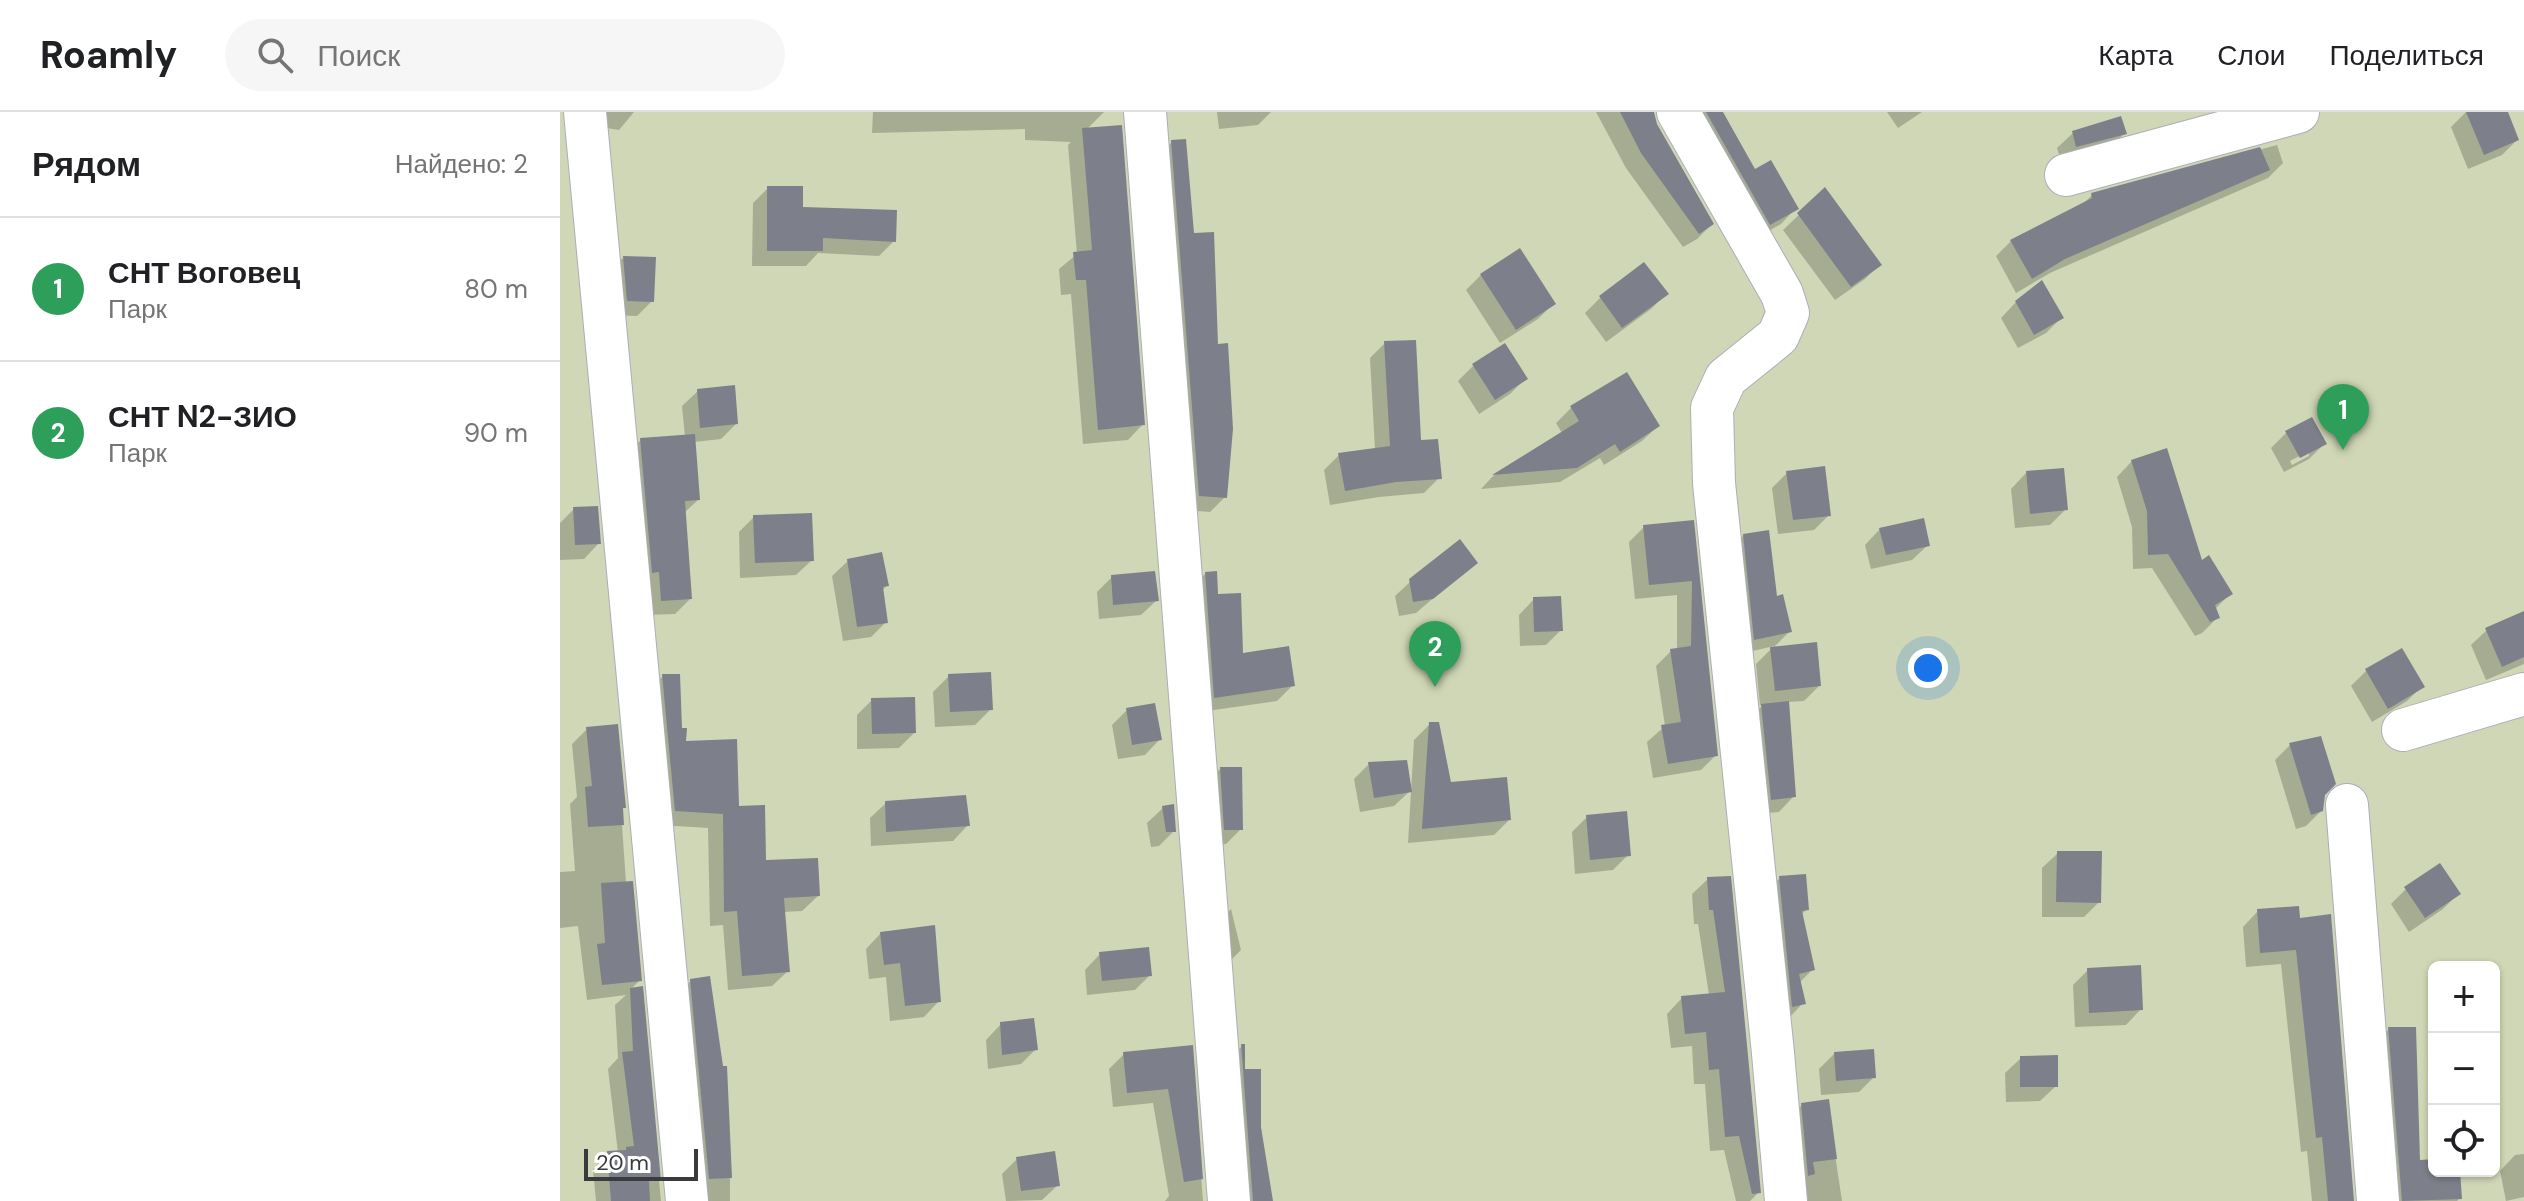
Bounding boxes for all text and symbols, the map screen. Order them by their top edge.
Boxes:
search box [225,19,785,91]
text: Roamly [40,30,177,80]
icon: search [253,33,297,77]
text: Поиск [317,36,400,75]
text: Карта [2098,37,2173,74]
text: Слои [2217,37,2285,74]
text: Поделиться [2329,37,2484,74]
text: Рядом [32,142,141,187]
text: Найдено: 2 [395,147,528,181]
text: СНТ Воговец [108,253,300,292]
text: 1 [53,272,63,306]
text: 80 m [464,272,528,306]
text: Парк [108,292,167,326]
pin: 1 [2317,384,2369,450]
text: СНТ N2-ЗИО [108,397,297,436]
text: 2 [50,416,66,450]
text: 90 m [464,416,528,450]
text: Парк [108,436,167,470]
pin: 2 [1409,621,1461,687]
your location [1908,648,1948,688]
map controls [2428,961,2500,1177]
button: + [2428,961,2500,1033]
button: − [2428,1033,2500,1105]
button: locate [2428,1105,2500,1177]
scale bar [584,1145,698,1181]
text: 20 m [596,1148,649,1177]

